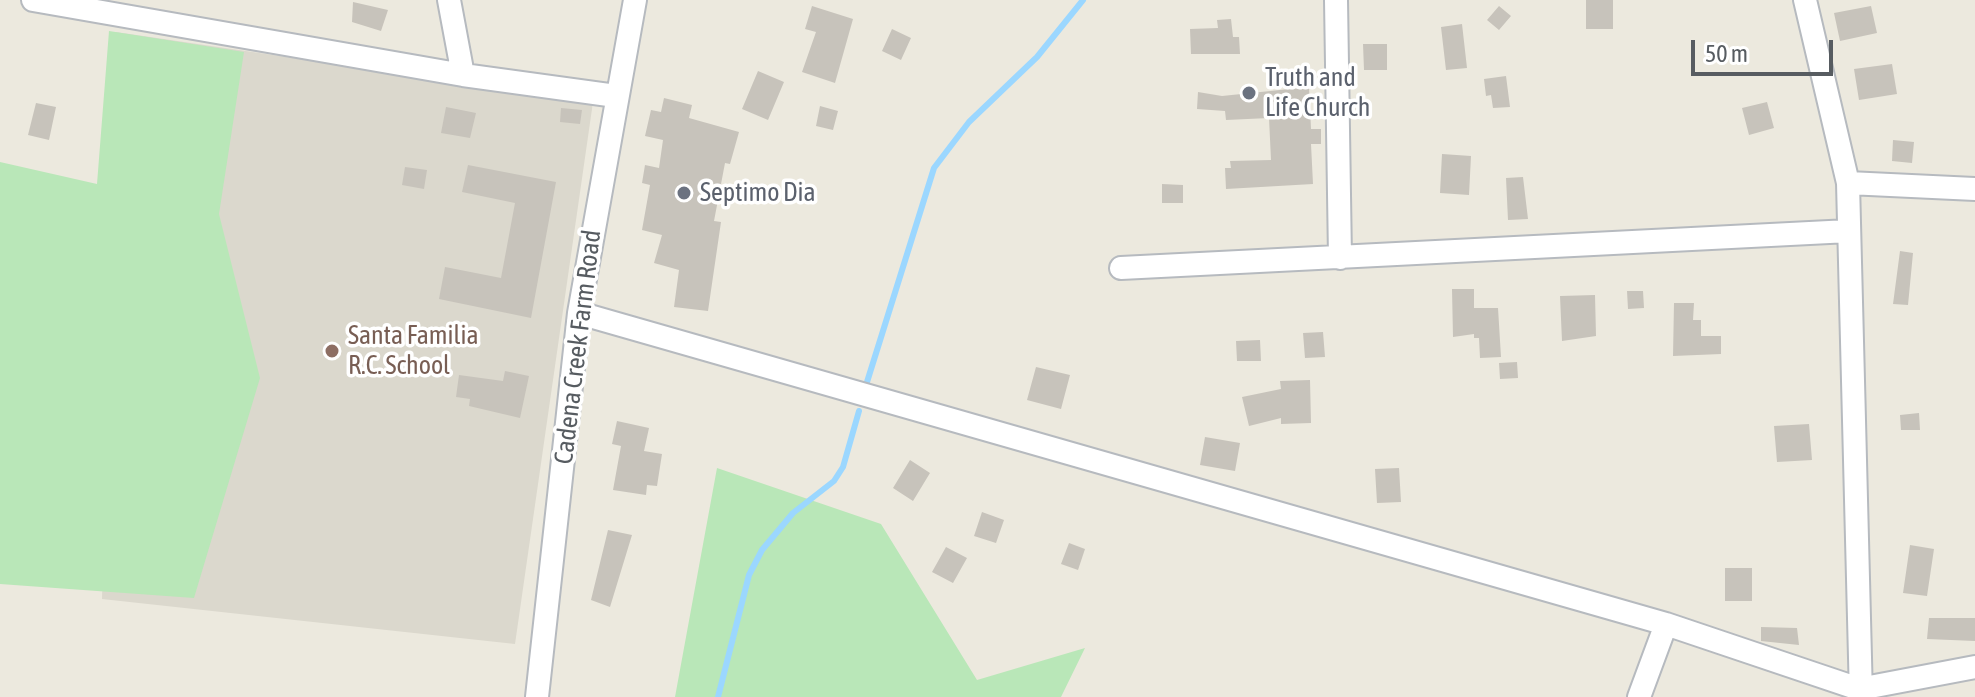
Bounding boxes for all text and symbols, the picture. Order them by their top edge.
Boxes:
scale bar [1695,24,1837,74]
text: 50 m [1705,40,1748,67]
place label: Truth and Life Church [1265,62,1370,124]
marker: Truth and Life Church [1240,84,1258,102]
place label: Septimo Dia [700,177,816,209]
marker: Septimo Dia [675,184,693,202]
street label: Cadena Creek Farm Road [548,228,608,466]
place label: Santa Familia R.C. School [348,320,478,382]
marker: Santa Familia R.C. School [323,342,341,360]

